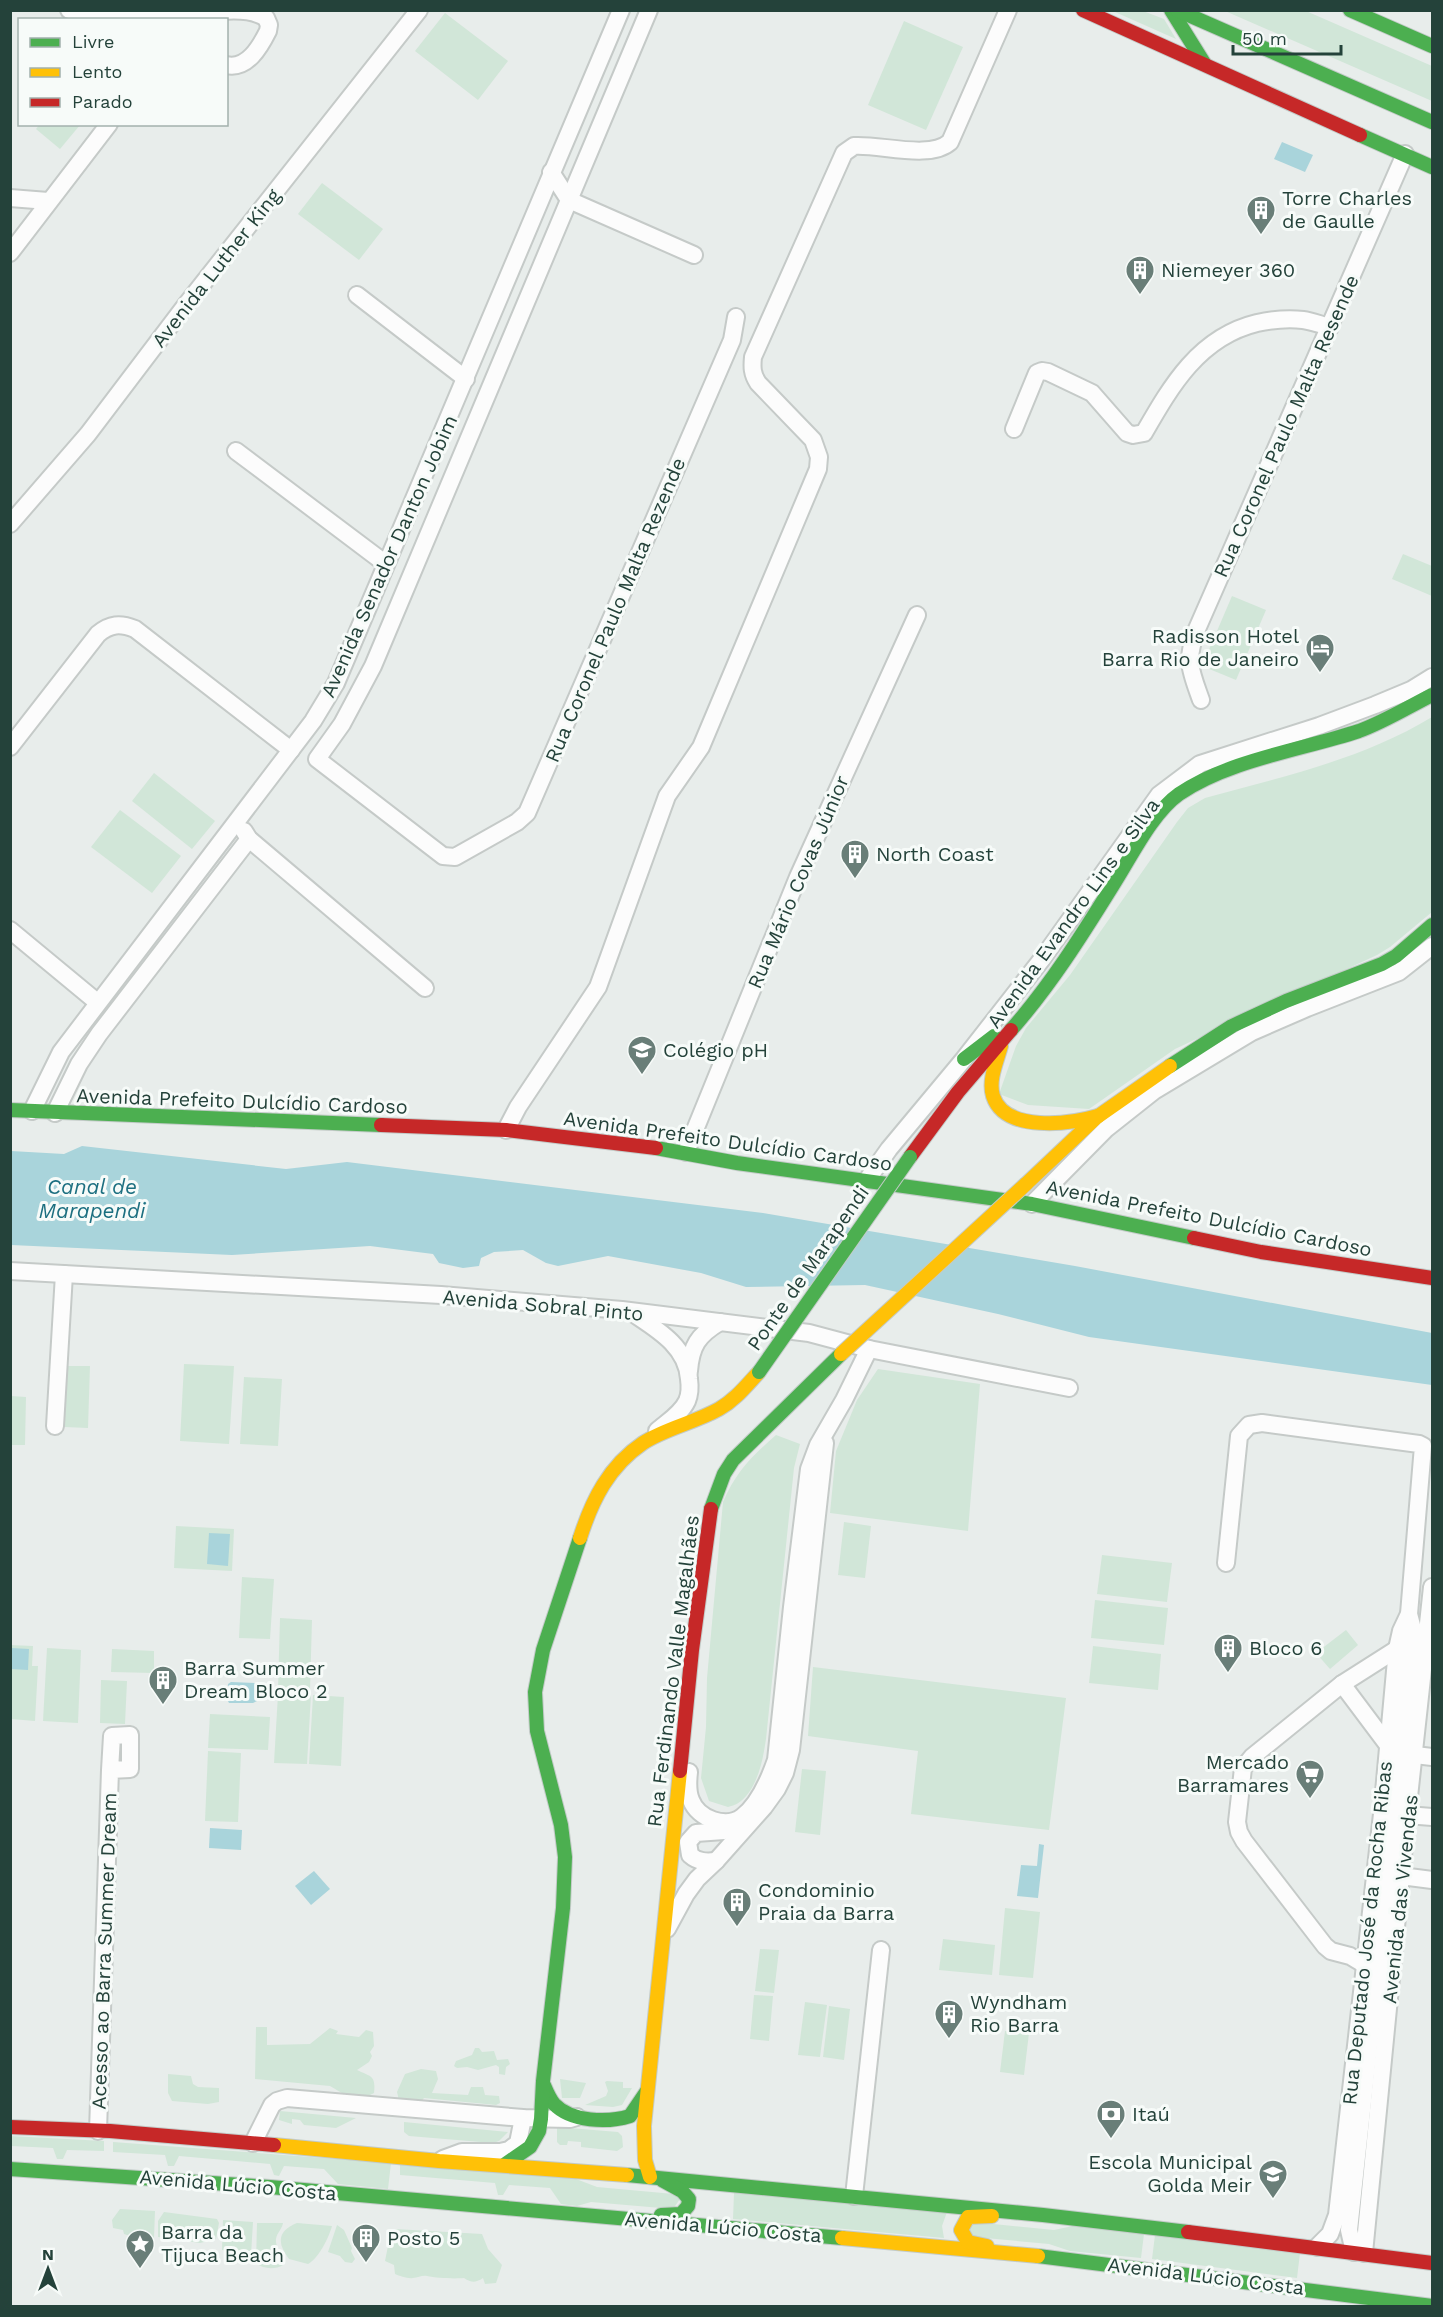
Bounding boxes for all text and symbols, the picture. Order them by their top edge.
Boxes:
legend [18,18,228,126]
scale bar [1233,18,1341,56]
text: 50 m [1242,28,1287,49]
text: Livre [72,31,114,52]
text: Lento [72,61,122,82]
text: Parado [72,91,133,112]
street label: Avenida Luther King [147,184,286,352]
place label: Torre Charles de Gaulle [1282,186,1412,233]
building icon: Torre Charles de Gaulle [1245,194,1277,236]
building icon: Niemeyer 360 [1124,254,1156,296]
place label: Niemeyer 360 [1161,258,1295,282]
street label: Rua Coronel Paulo Malta Resende [1208,271,1364,581]
street label: Avenida Senador Danton Jobim [316,411,462,701]
street label: Rua Coronel Paulo Malta Rezende [540,454,690,766]
place label: Radisson Hotel Barra Rio de Janeiro [1102,624,1299,671]
hotel icon: Radisson Hotel Barra Rio de Janeiro [1304,632,1336,674]
street label: Rua Mário Covas Júnior [742,772,854,992]
street label: Avenida Evandro Lins e Silva [982,793,1164,1033]
building icon: North Coast [839,838,871,880]
place label: North Coast [876,842,994,866]
school or university icon: Colégio pH [626,1034,658,1076]
place label: Colégio pH [663,1038,768,1062]
street label: Avenida Prefeito Dulcídio Cardoso [76,1083,408,1119]
street label: Avenida Prefeito Dulcídio Cardoso [562,1106,894,1176]
water label: Canal de Marapendi [39,1174,146,1223]
street label: Avenida Prefeito Dulcídio Cardoso [1044,1175,1374,1261]
street label: Ponte de Marapendi [742,1181,874,1355]
street label: Avenida Sobral Pinto [442,1284,644,1326]
street label: Rua Ferdinando Valle Magalhães [642,1514,704,1828]
building icon: Bloco 6 [1212,1632,1244,1674]
place label: Bloco 6 [1249,1636,1322,1660]
place label: Barra Summer Dream Bloco 2 [184,1656,328,1703]
building icon: Barra Summer Dream Bloco 2 [147,1664,179,1706]
place label: Mercado Barramares [1177,1750,1289,1797]
supermarket icon: Mercado Barramares [1294,1758,1326,1800]
street label: Rua Deputado José da Rocha Ribas [1337,1760,1397,2106]
street label: Acesso ao Barra Summer Dream [86,1792,122,2110]
street label: Avenida das Vivendas [1377,1793,1423,2005]
place label: Condominio Praia da Barra [758,1878,894,1925]
building icon: Condominio Praia da Barra [721,1886,753,1928]
place label: Wyndham Rio Barra [970,1990,1067,2037]
building icon: Wyndham Rio Barra [933,1998,965,2040]
bank icon: Itaú [1095,2098,1127,2140]
place label: Itaú [1132,2102,1170,2126]
place label: Escola Municipal Golda Meir [1088,2150,1252,2197]
school or university icon: Escola Municipal Golda Meir [1257,2158,1289,2200]
street label: Avenida Lúcio Costa [138,2164,338,2206]
street label: Avenida Lúcio Costa [623,2206,823,2248]
place label: Barra da Tijuca Beach [161,2220,284,2267]
building icon: Posto 5 [350,2222,382,2264]
place label: Posto 5 [387,2226,460,2250]
place icon: Barra da Tijuca Beach [124,2228,156,2270]
north arrow [18,2239,78,2299]
text: N [42,2245,54,2264]
street label: Avenida Lúcio Costa [1106,2252,1306,2300]

